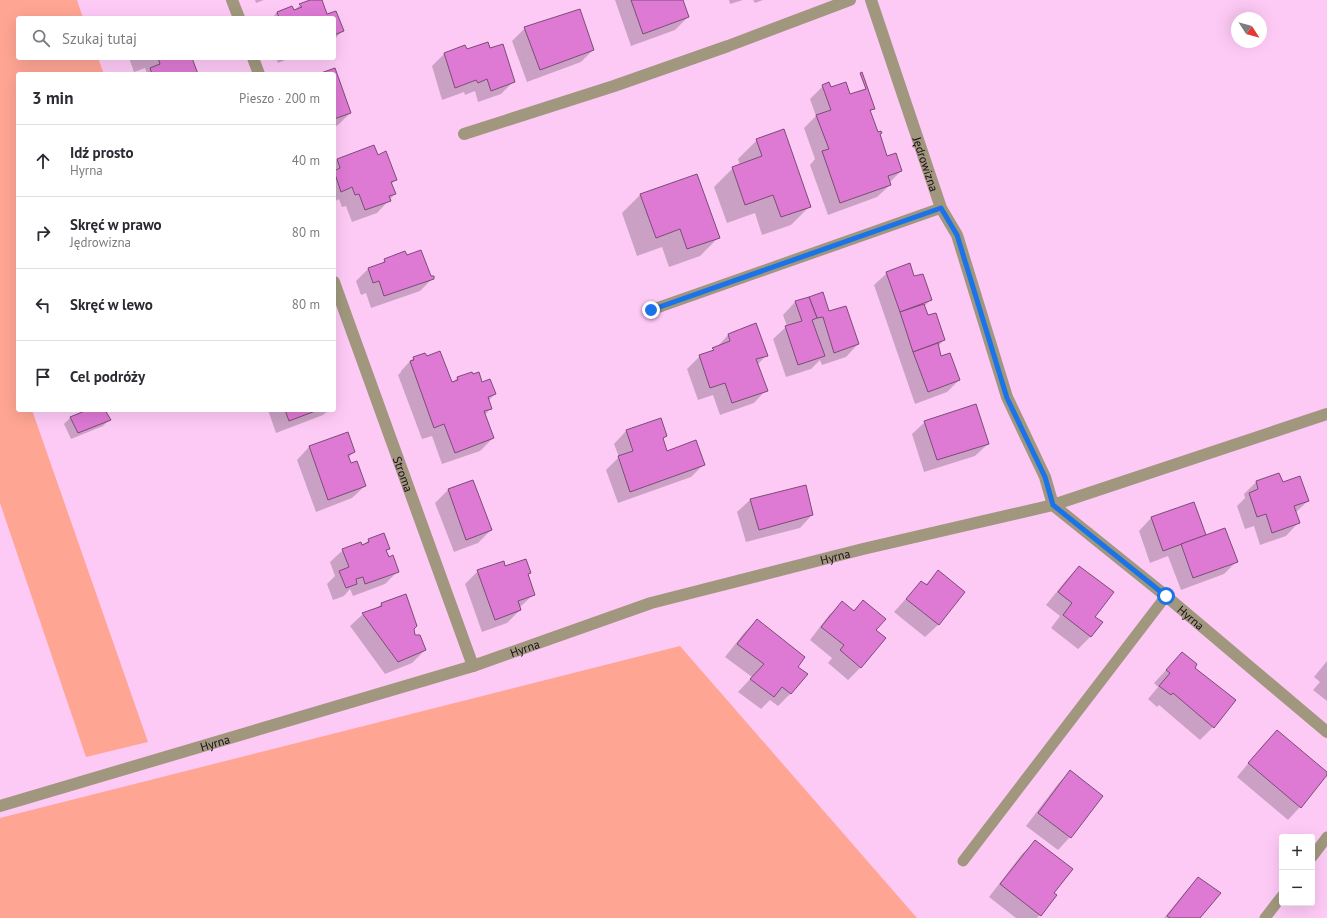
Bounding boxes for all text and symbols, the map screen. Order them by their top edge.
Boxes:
north arrow [1231,12,1267,48]
search box [16,16,336,60]
icon: search [30,27,52,49]
text: Szukaj tutaj [62,29,137,48]
text: 3 min [32,87,73,109]
text: Pieszo · 200 m [239,90,320,107]
street label: Jędrowizna [910,134,942,193]
text: Idź prosto [70,143,134,162]
icon: ahead [32,150,54,172]
text: 40 m [292,152,320,169]
text: Hyrna [70,162,103,179]
text: Skręć w prawo [70,215,162,234]
icon: right [32,222,54,244]
text: 80 m [292,224,320,241]
text: Jędrowizna [70,234,131,251]
icon: left [32,294,54,316]
text: Skręć w lewo [70,295,153,314]
text: 80 m [292,296,320,313]
route end [642,301,660,319]
icon: arrive [32,366,54,388]
text: Cel podróży [70,367,145,386]
street label: Stroma [390,454,417,494]
street label: Hyrna [818,545,852,567]
route start [1157,587,1175,605]
street label: Hyrna [1175,602,1208,633]
street label: Hyrna [508,636,541,660]
street label: Hyrna [198,731,231,754]
map controls [1279,834,1315,906]
button: + [1279,834,1315,870]
button: − [1279,870,1315,906]

